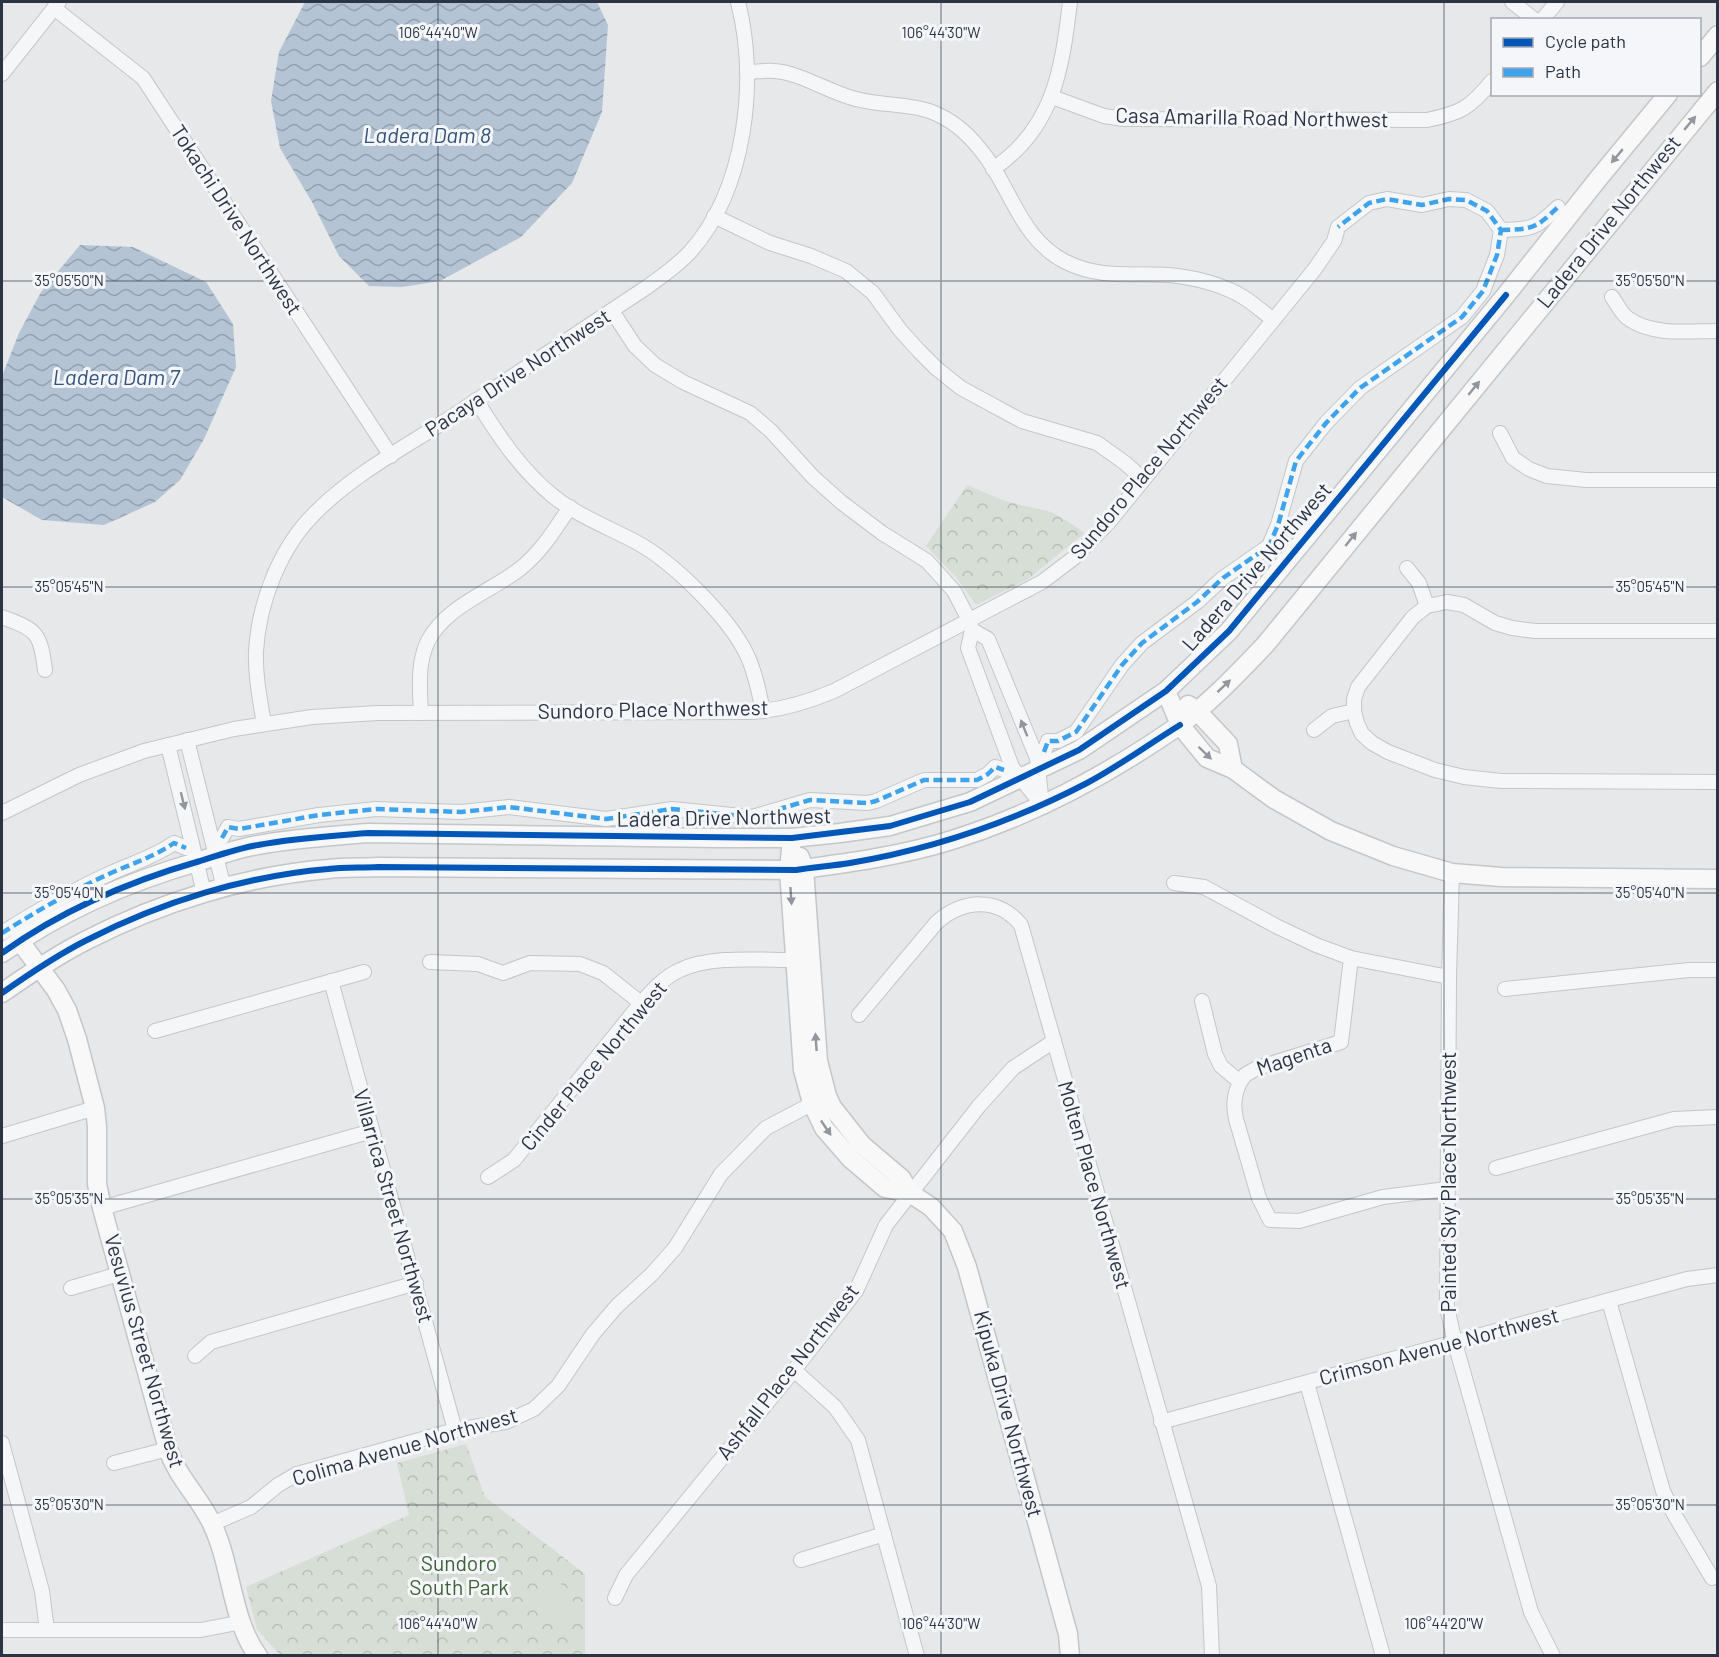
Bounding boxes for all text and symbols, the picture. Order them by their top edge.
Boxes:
legend [1491,18,1701,96]
text: 106°44'40"W [398,23,478,41]
text: 106°44'30"W [902,23,980,41]
text: Cycle path [1545,30,1626,52]
text: Path [1545,60,1581,82]
street label: Casa Amarilla Road Northwest [1115,102,1389,131]
one-way arrow [1684,115,1697,131]
street label: Tokachi Drive Northwest [166,119,308,319]
water label: Ladera Dam 8 [363,121,491,147]
street label: Ladera Drive Northwest [1531,130,1685,312]
one-way arrow [1611,148,1624,163]
text: 35°05'50"N [34,271,104,289]
text: 35°05'50"N [1615,271,1685,289]
street label: Pacaya Drive Northwest [420,302,615,441]
water label: Ladera Dam 7 [53,363,181,389]
street label: Sundoro Place Northwest [1064,371,1232,564]
one-way arrow [1468,380,1481,396]
street label: Ladera Drive Northwest [1176,477,1336,655]
one-way arrow [1345,532,1357,547]
text: 35°05'45"N [34,577,104,595]
text: 35°05'45"N [1615,577,1685,595]
one-way arrow [1216,679,1231,693]
street label: Sundoro Place Northwest [537,694,769,723]
one-way arrow [1019,719,1029,737]
one-way arrow [1197,746,1212,760]
one-way arrow [179,793,188,811]
street label: Ladera Drive Northwest [616,802,832,831]
text: 35°05'40"N [34,883,104,901]
text: 35°05'40"N [1615,883,1685,901]
one-way arrow [786,887,795,906]
street label: Cinder Place Northwest [515,975,671,1155]
street label: Magenta [1253,1031,1334,1080]
one-way arrow [812,1032,821,1051]
street label: Painted Sky Place Northwest [1435,1052,1460,1312]
street label: Molten Place Northwest [1054,1078,1137,1292]
street label: Villarrica Street Northwest [349,1086,440,1325]
one-way arrow [820,1120,831,1136]
text: 35°05'35"N [35,1189,103,1207]
text: 35°05'35"N [1616,1189,1684,1207]
street label: Vesuvius Street Northwest [100,1231,191,1470]
street label: Ashfall Place Northwest [710,1278,863,1464]
street label: Crimson Avenue Northwest [1316,1302,1561,1390]
street label: Kipuka Drive Northwest [970,1307,1049,1520]
street label: Colima Avenue Northwest [289,1401,520,1490]
text: 35°05'30"N [34,1495,104,1513]
text: 35°05'30"N [1615,1495,1685,1513]
park label: Sundoro South Park [409,1550,509,1599]
text: 106°44'40"W [398,1614,478,1632]
text: 106°44'30"W [902,1614,980,1632]
text: 106°44'20"W [1404,1614,1484,1632]

